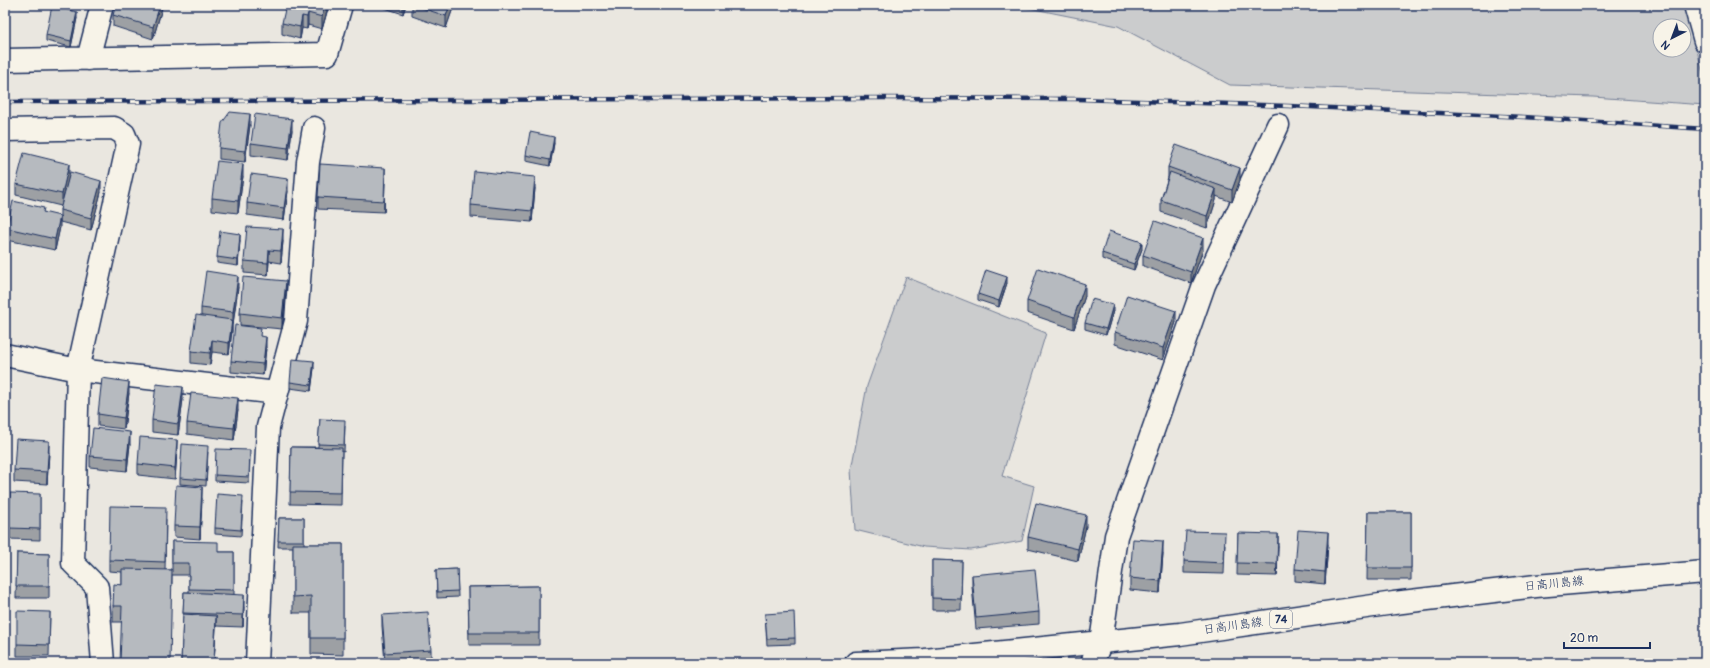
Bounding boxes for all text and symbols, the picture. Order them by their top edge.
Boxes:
north arrow [1652,18,1692,58]
text: N [1658,37,1673,52]
street label: 日高川島線 [1523,573,1585,595]
road number: 74 [1270,610,1292,628]
street label: 日高川島線 [1202,614,1264,638]
scale bar [1564,624,1650,650]
text: 20 m [1570,631,1599,646]

